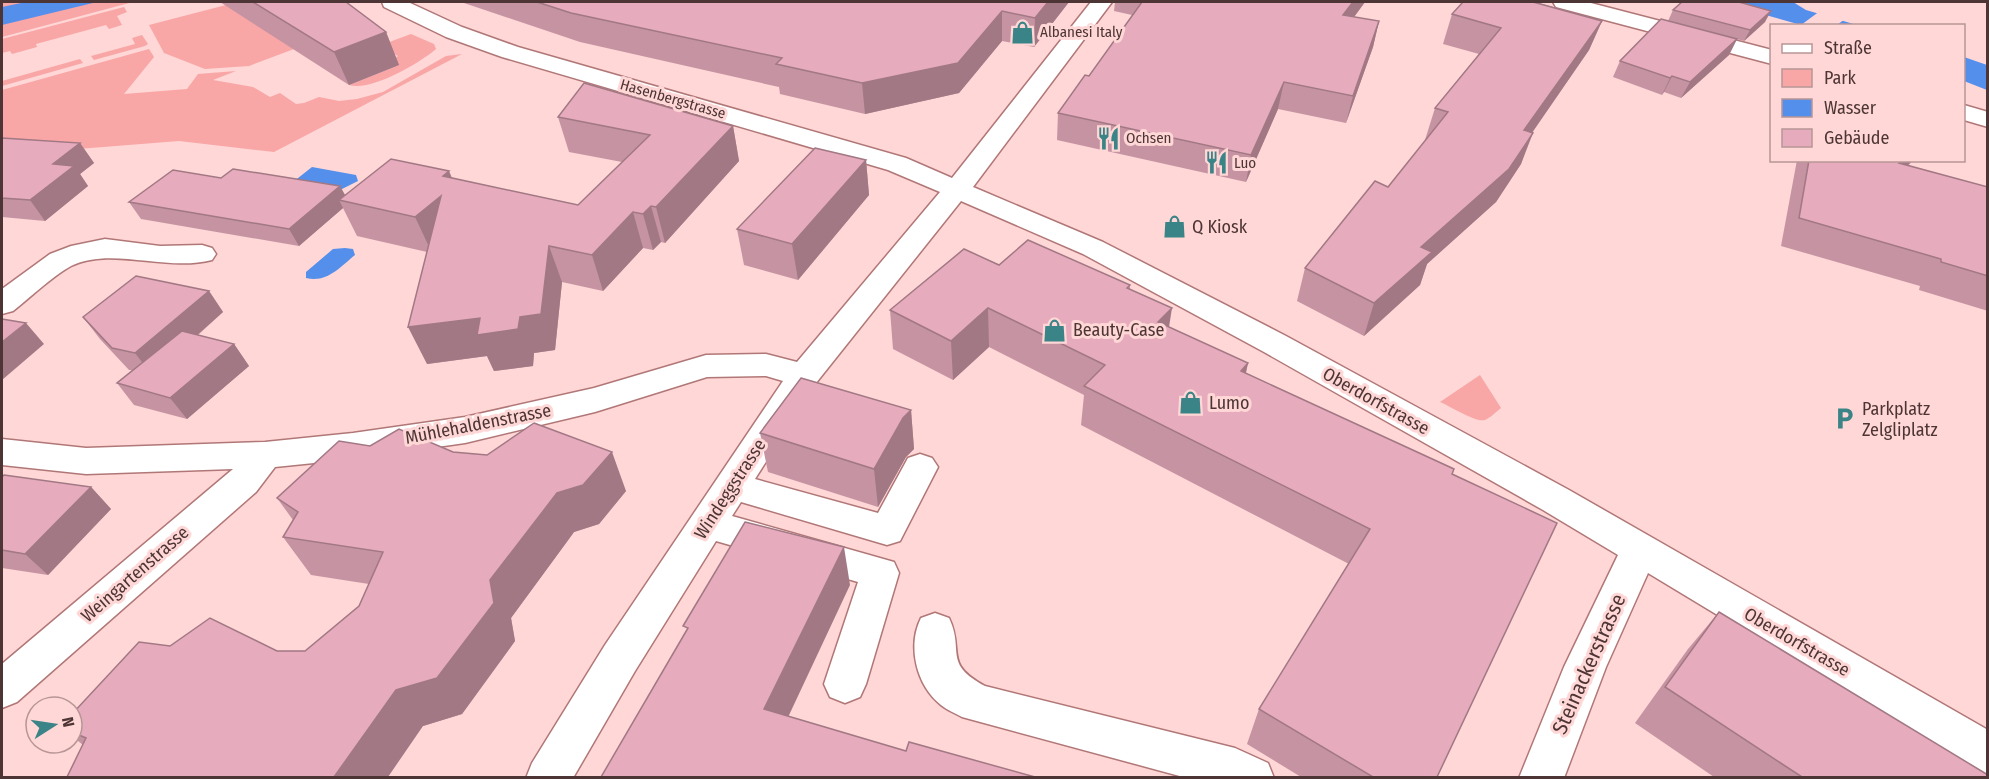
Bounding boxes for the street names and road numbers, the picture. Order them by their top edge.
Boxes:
street label: Hasenbergstrasse [618,75,728,123]
street label: Oberdorfstrasse [1319,363,1433,439]
street label: Mühlehaldenstrasse [403,399,553,449]
street label: Windeggstrasse [689,435,771,543]
street label: Weingartenstrasse [77,521,193,627]
street label: Steinackerstrasse [1546,590,1632,738]
street label: Oberdorfstrasse [1740,603,1854,681]

